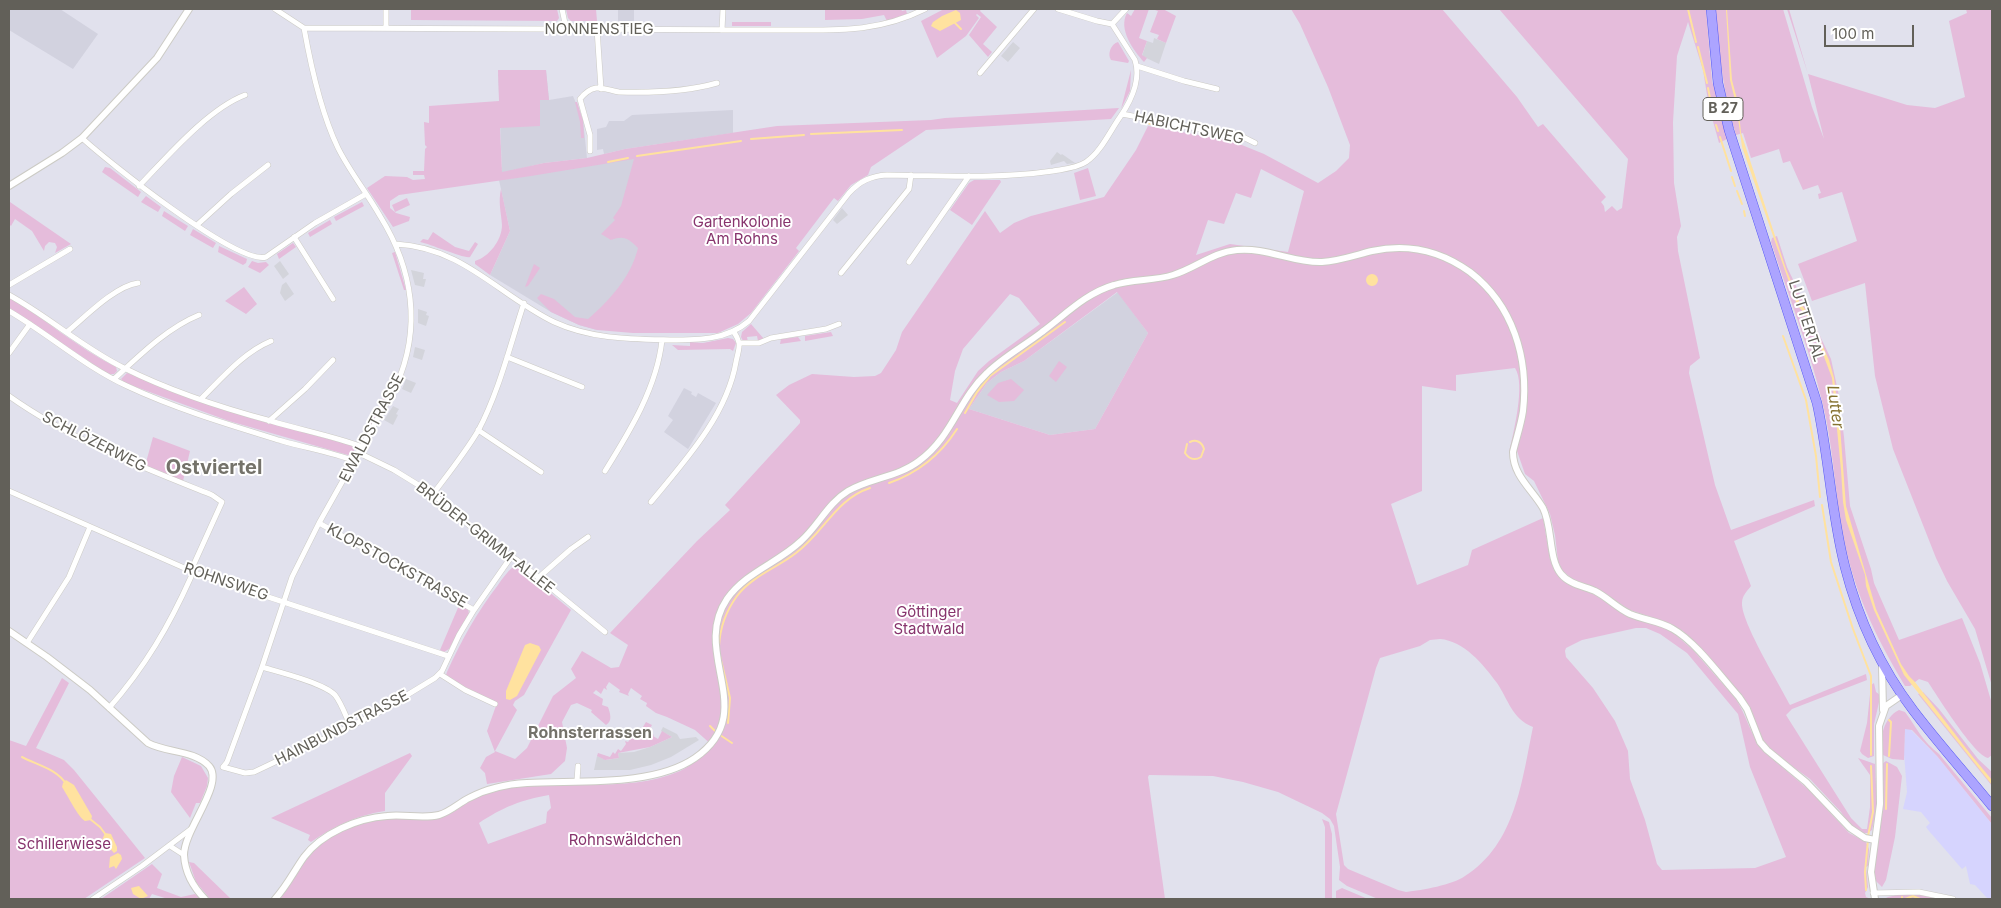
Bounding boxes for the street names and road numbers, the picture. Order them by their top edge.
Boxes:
street label: NONNENSTIEG [544,20,654,38]
road number: B 27 [1703,98,1743,120]
street label: HABICHTSWEG [1132,108,1246,148]
street label: LUTTERTAL [1784,278,1828,364]
street label: EWALDSTRASSE [336,371,408,485]
street label: SCHLÖZERWEG [39,408,149,476]
street label: BRÜDER-GRIMM-ALLEE [412,478,558,598]
street label: KLOPSTOCKSTRASSE [324,520,470,612]
street label: ROHNSWEG [181,559,271,605]
street label: HAINBUNDSTRASSE [272,686,412,770]

